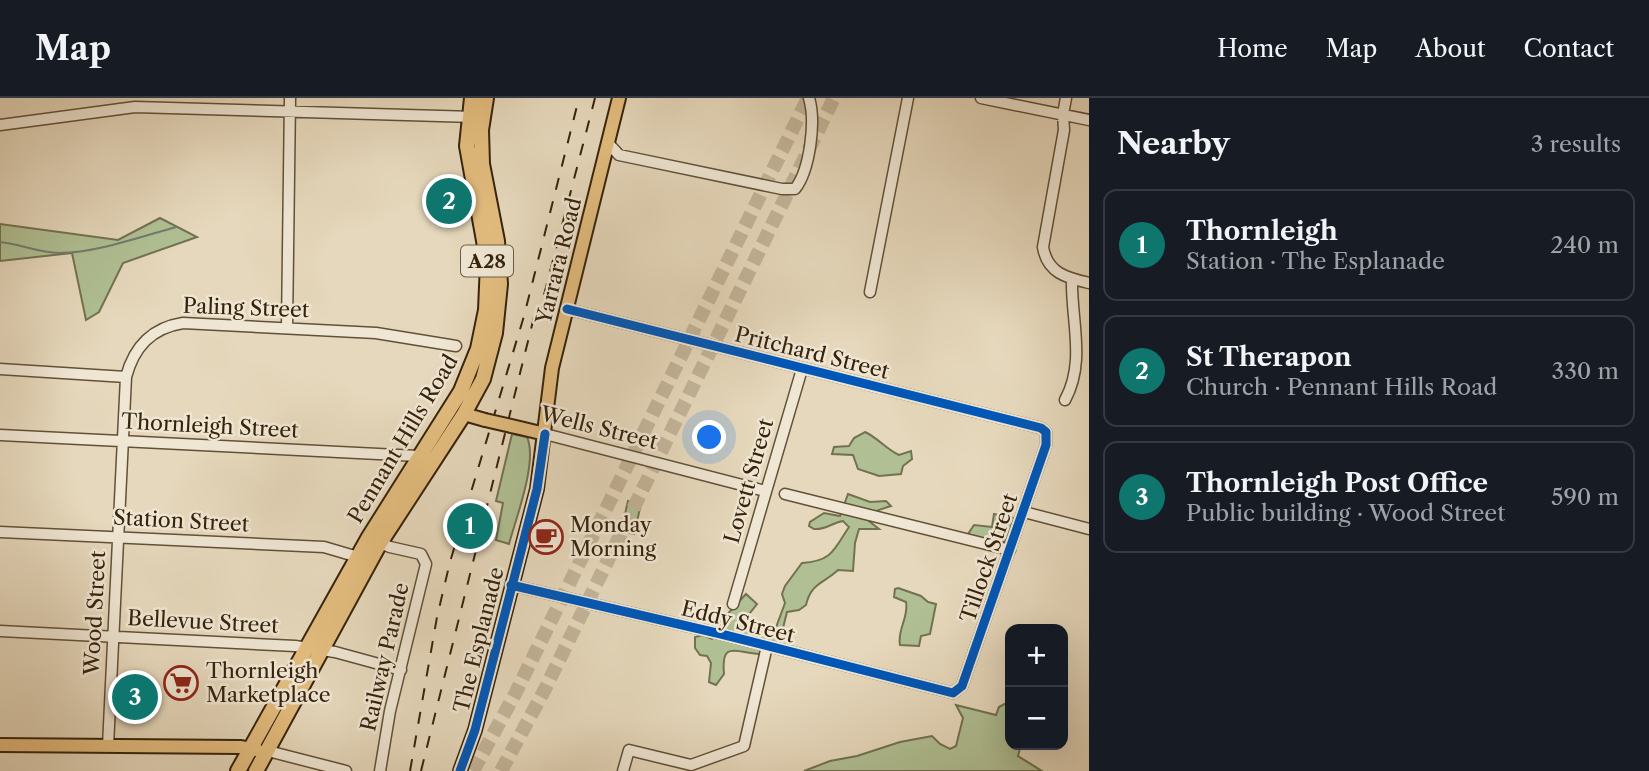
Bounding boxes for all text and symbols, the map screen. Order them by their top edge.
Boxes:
text: Map [35,28,111,69]
text: Home [1217,34,1288,63]
text: Map [1326,34,1377,63]
text: About [1415,34,1486,63]
text: Contact [1524,34,1614,63]
text: Nearby [1117,125,1230,162]
text: 3 results [1531,130,1621,158]
pin: 2 [426,175,472,227]
street label: Yarrara Road [530,195,586,328]
text: Thornleigh [1186,215,1338,247]
text: 1 [1137,231,1147,259]
text: 240 m [1550,231,1619,259]
road number: A28 [461,246,513,276]
text: Station · The Esplanade [1186,247,1445,275]
street label: Paling Street [182,293,310,322]
street label: Pritchard Street [732,321,892,384]
text: St Therapon [1186,341,1352,373]
street label: Pennant Hills Road [342,350,463,528]
text: 2 [1135,357,1149,385]
text: 330 m [1552,357,1619,385]
text: Church · Pennant Hills Road [1186,373,1497,401]
street label: Wells Street [537,401,661,454]
street label: Thornleigh Street [121,408,300,443]
street label: Lovett Street [719,415,778,546]
your location [692,420,726,454]
text: Thornleigh Post Office [1186,467,1488,499]
text: 3 [1136,483,1149,511]
text: 590 m [1551,483,1619,511]
street label: Tillock Street [955,489,1023,626]
text: Public building · Wood Street [1186,499,1505,527]
pin: 1 [447,500,493,552]
street label: Station Street [112,504,250,537]
place label: Monday Morning [570,512,657,561]
cafe icon: Monday Morning [527,518,565,556]
street label: Wood Street [79,549,110,677]
street label: The Esplanade [448,565,509,715]
street label: Railway Parade [355,580,414,734]
street label: Eddy Street [679,595,798,648]
street label: Bellevue Street [127,605,280,638]
map controls [1005,624,1068,750]
button: + [1005,624,1068,687]
place label: Thornleigh Marketplace [206,658,331,707]
supermarket icon: Thornleigh Marketplace [162,664,200,702]
pin: 3 [112,671,158,723]
button: − [1005,687,1068,750]

